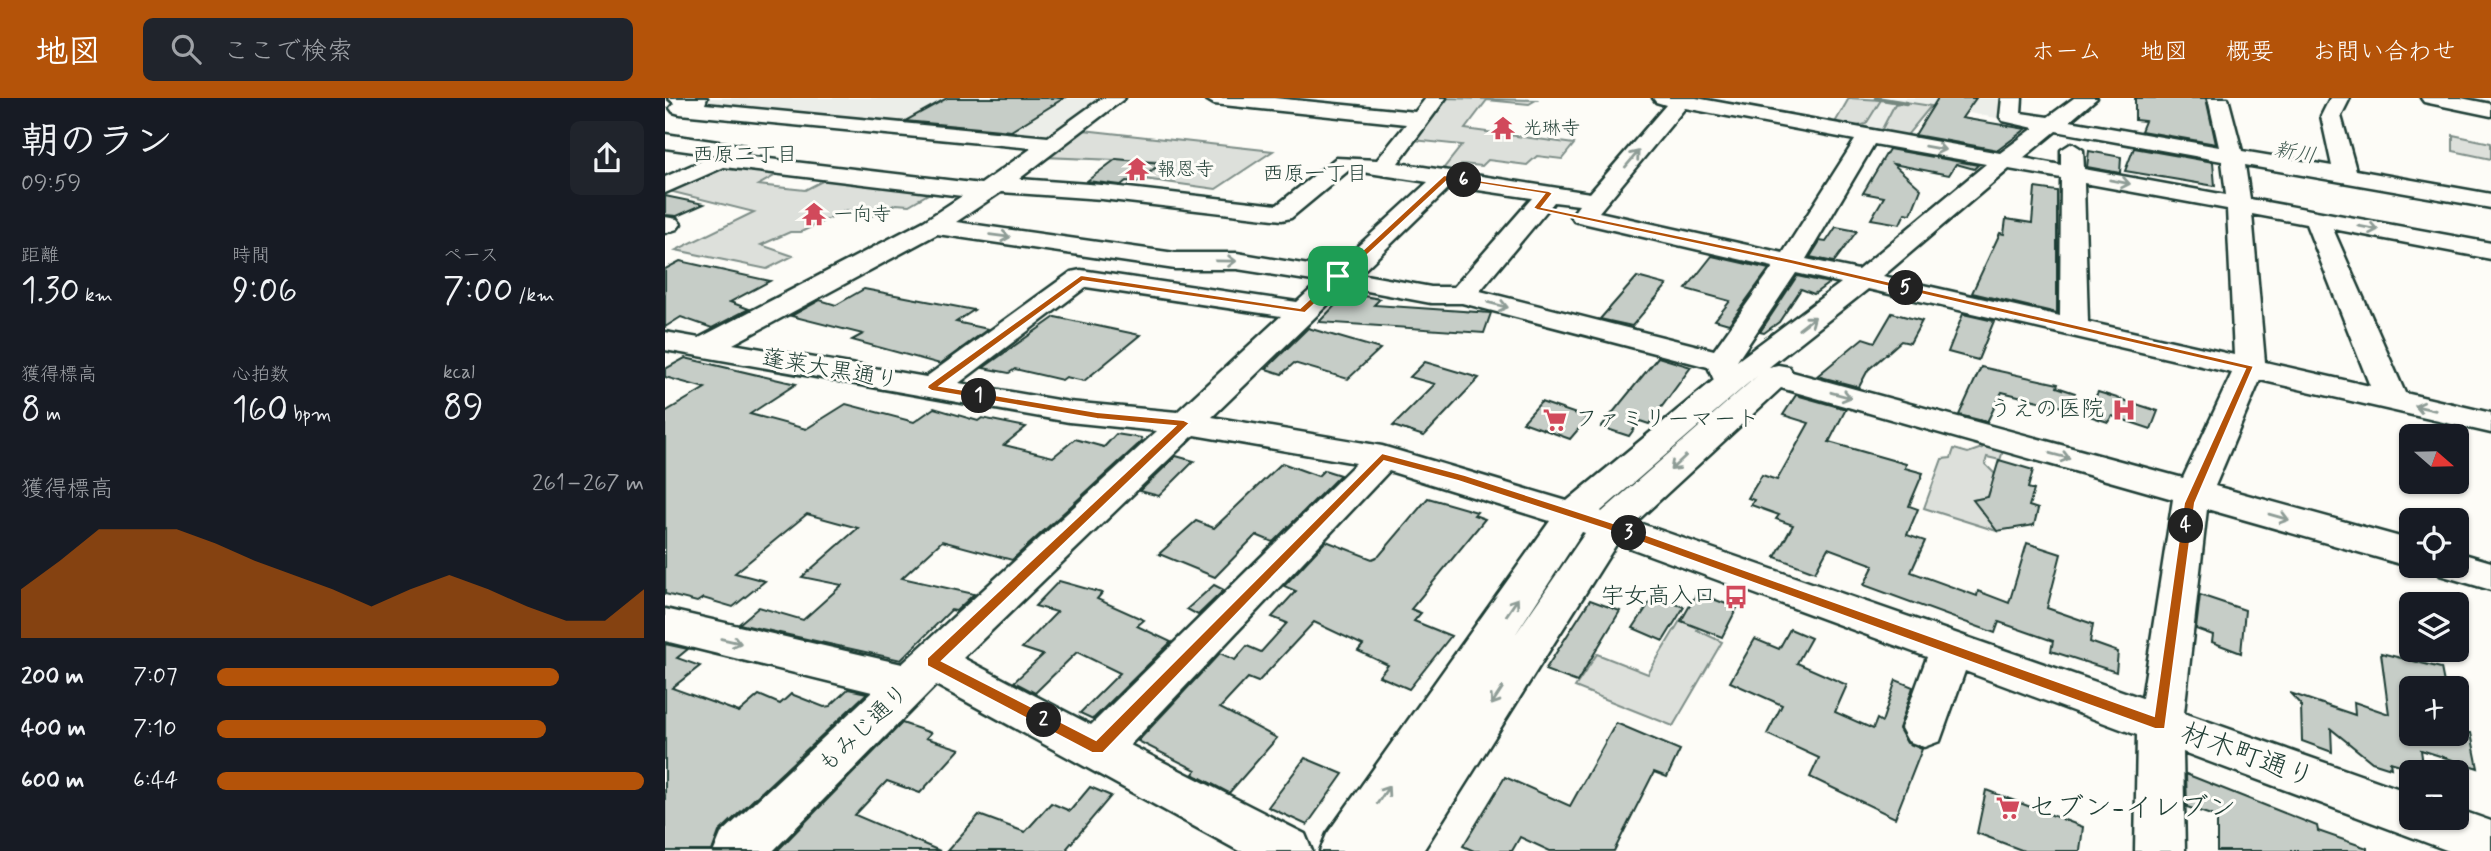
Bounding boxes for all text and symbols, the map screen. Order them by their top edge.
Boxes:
search box [143,18,633,81]
icon: search [167,30,205,68]
text: 地図 [35,31,101,75]
text: ここで検索 [223,35,353,69]
text: ホーム [2031,37,2102,68]
text: 地図 [2140,37,2188,68]
text: 概要 [2226,37,2274,68]
text: お問い合わせ [2312,37,2456,68]
temple icon: 光琳寺 [1489,114,1517,142]
place label: 光琳寺 [1523,116,1580,141]
text: 朝のラン [21,118,173,167]
button: share [570,121,644,195]
water label: 新川 [2272,136,2318,170]
district label: 西原二丁目 [693,141,798,169]
one-way arrow [1923,142,1946,156]
one-way arrow [1624,150,1640,168]
temple icon: 報恩寺 [1123,155,1151,183]
place label: 報恩寺 [1157,157,1214,182]
district label: 西原一丁目 [1263,160,1368,188]
pin: 6 [1447,162,1481,198]
text: 6 [1459,167,1468,192]
text: 09:59 [21,169,81,199]
one-way arrow [2108,176,2131,189]
temple icon: 一向寺 [800,200,828,228]
place label: 一向寺 [834,202,891,227]
one-way arrow [2356,222,2379,235]
one-way arrow [988,230,1011,243]
text: 距離 [21,243,59,268]
text: 時間 [232,243,270,268]
text: ペース [443,243,499,268]
pin [1308,246,1368,306]
one-way arrow [1214,254,1237,268]
icon: arrive [1319,257,1357,295]
text: 1.30 [21,268,80,314]
text: 9:06 [232,268,297,314]
text: 7:00 [443,268,513,314]
pin: 5 [1889,270,1923,306]
text: 5 [1900,275,1911,300]
text: km [80,283,113,308]
text: /km [513,283,554,308]
one-way arrow [1486,298,1509,312]
one-way arrow [1798,315,1816,330]
street label: 蓬莱大黒通り [759,343,901,397]
text: kcal [443,360,475,385]
text: 獲得標高 [21,362,97,387]
text: 心拍数 [232,362,289,387]
pin: 1 [961,378,997,414]
text: 1 [974,383,983,408]
text: 89 [443,385,484,431]
text: 8 [21,387,41,433]
text: 160 [232,387,288,433]
one-way arrow [1829,389,1851,402]
place label: うえの医院 [1989,395,2104,425]
hospital icon: うえの医院 [2110,396,2138,424]
one-way arrow [2414,401,2436,414]
text: m [41,402,61,427]
text: bpm [288,402,331,427]
place label: ファミリーマート [1575,405,1759,435]
supermarket icon: ファミリーマート [1541,406,1569,434]
north arrow [2399,424,2469,494]
map controls [2399,424,2469,830]
one-way arrow [2049,450,2071,463]
one-way arrow [1670,455,1687,472]
text: 261–267 m [532,469,644,499]
text: 獲得標高 [21,475,113,505]
pin: 4 [2169,508,2203,544]
button: locate [2399,508,2469,578]
one-way arrow [2268,511,2290,524]
text: 4 [2180,513,2191,538]
pin: 3 [1611,516,1647,550]
text: 3 [1624,520,1633,545]
place label: 宇女高入口 [1601,582,1716,612]
bus stop icon: 宇女高入口 [1722,583,1750,611]
button: layers [2399,592,2469,662]
one-way arrow [1505,598,1519,617]
one-way arrow [719,635,742,648]
text: 200 m [21,662,84,692]
text: 7:07 [133,662,178,692]
button: + [2399,676,2469,746]
street label: もみじ通り [812,678,916,780]
one-way arrow [1490,686,1504,705]
pin: 2 [1027,702,1061,738]
text: 2 [1039,707,1048,732]
text: 400 m [21,714,86,744]
text: 7:10 [133,714,177,744]
street label: 材木町通り [2175,715,2319,797]
button: − [2399,760,2469,830]
text: 600 m [21,766,84,796]
text: 6:44 [133,766,178,796]
one-way arrow [1376,786,1390,805]
place label: セブン-イレブン [2028,790,2237,827]
supermarket icon: セブン-イレブン [1994,794,2022,822]

